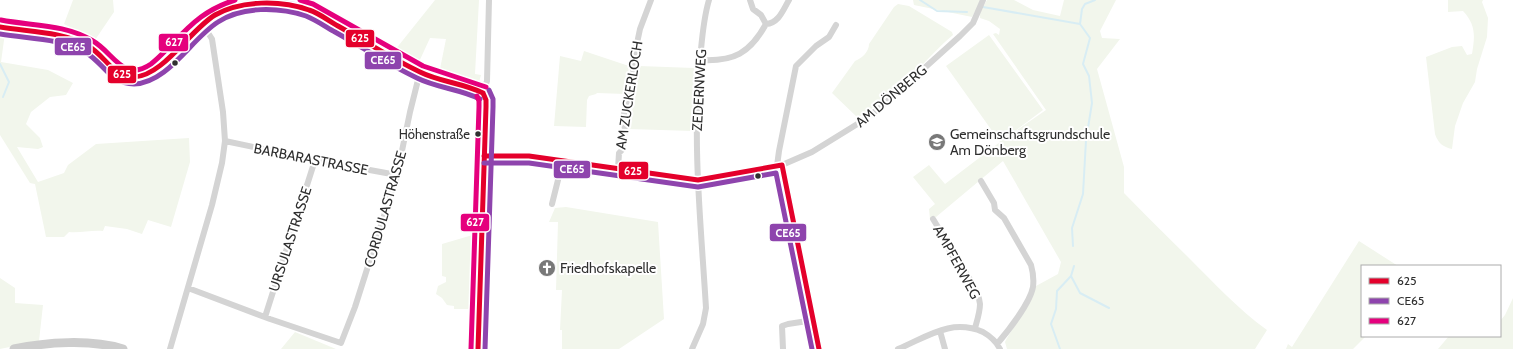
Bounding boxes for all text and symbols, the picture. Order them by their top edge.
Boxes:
line badge: 625 [345,29,375,48]
text: 625 [351,31,369,45]
line badge: 627 [158,33,189,52]
text: 627 [165,35,183,49]
line badge: CE65 [54,37,92,56]
street label: AM ZUCKERLOCH [612,39,646,151]
text: CE65 [60,40,86,54]
street label: ZEDERNWEG [688,49,710,131]
line badge: CE65 [364,51,402,70]
text: CE65 [370,53,396,67]
unlabelled marker [170,58,180,68]
street label: AM DÖNBERG [852,61,930,131]
line badge: 625 [107,65,137,84]
text: 625 [113,67,131,81]
place label: Gemeinschaftsgrundschule Am Dönberg [950,125,1110,159]
place label: Höhenstraße [399,126,470,142]
marker: Höhenstraße [473,129,483,139]
school or university icon: Gemeinschaftsgrundschule Am Dönberg [927,132,947,152]
street label: BARBARASTRASSE [252,139,370,179]
street label: CORDULASTRASSE [360,148,410,269]
line badge: CE65 [553,160,591,179]
line badge: 625 [618,161,649,180]
text: CE65 [559,162,585,176]
text: 625 [624,164,642,178]
unlabelled marker [753,171,763,181]
street label: URSULASTRASSE [265,184,316,294]
line badge: 627 [460,213,490,232]
text: 627 [466,215,484,229]
street label: AMPFERWEG [929,222,985,302]
line badge: CE65 [769,223,807,242]
text: CE65 [775,226,801,240]
church icon: Friedhofskapelle [537,258,557,278]
place label: Friedhofskapelle [560,259,656,277]
legend [1361,265,1501,337]
text: 625 [1397,273,1417,288]
text: CE65 [1397,293,1424,308]
text: 627 [1397,313,1416,328]

